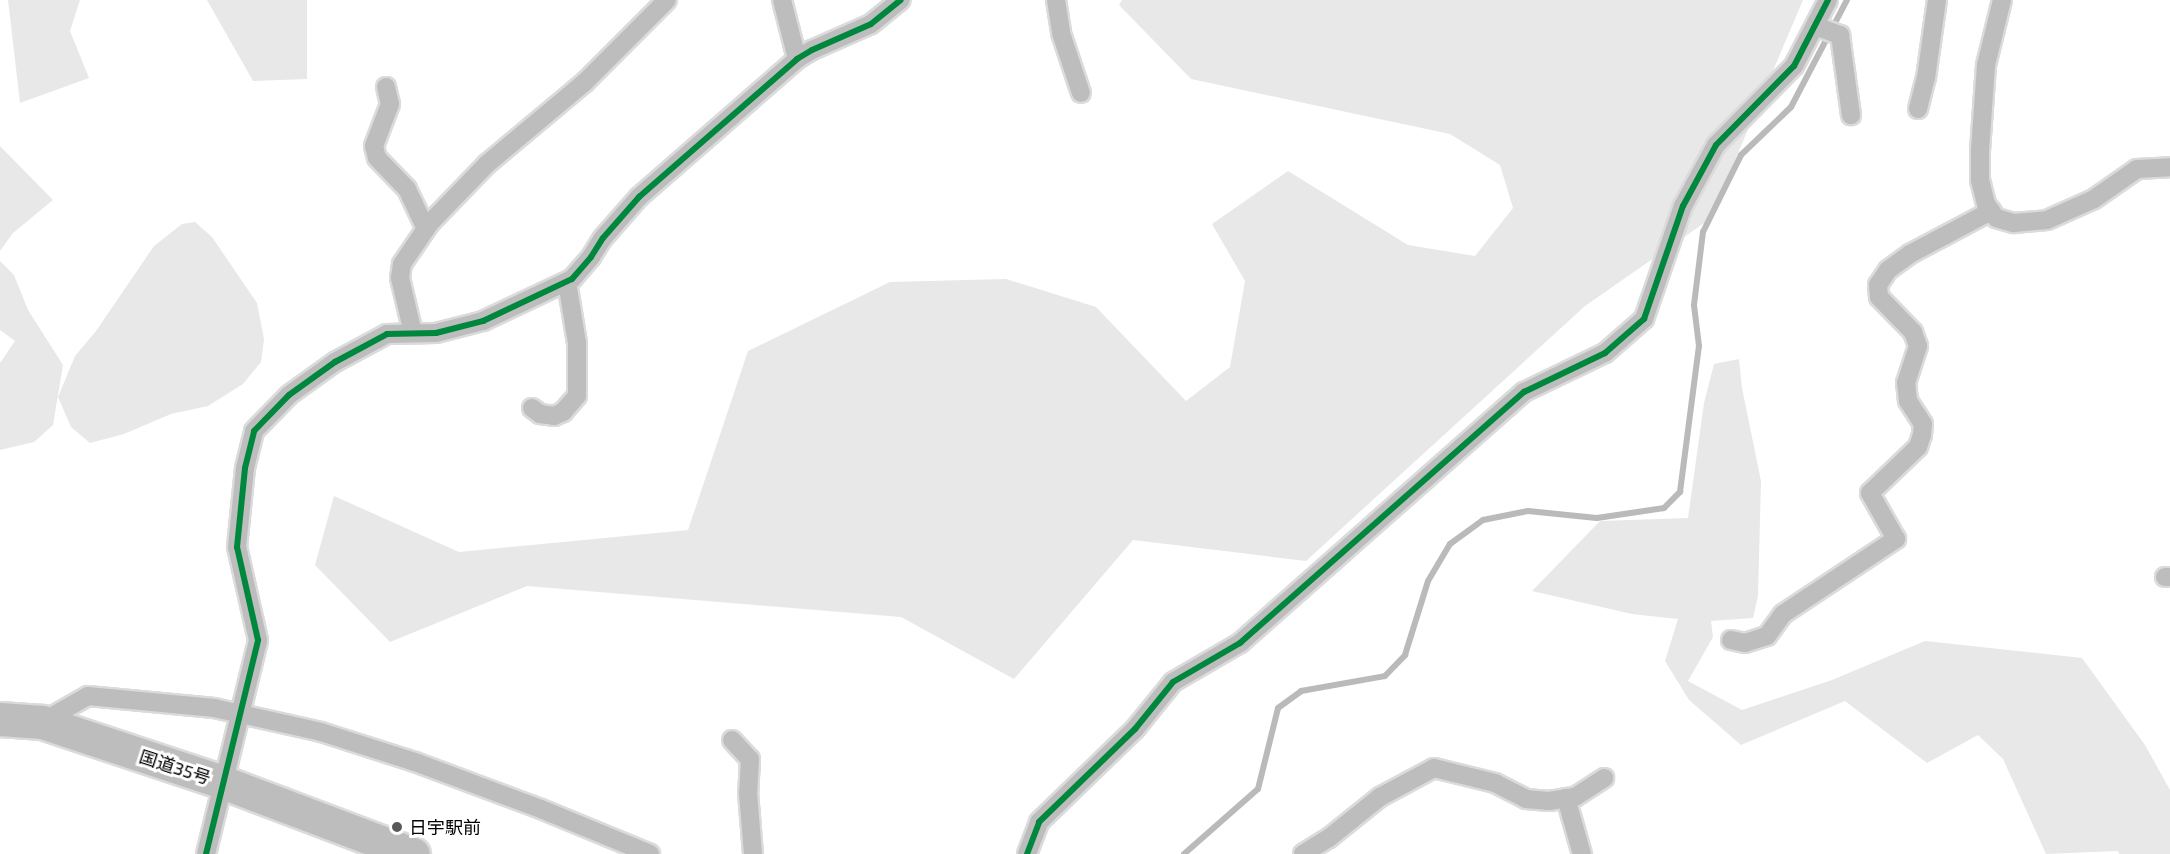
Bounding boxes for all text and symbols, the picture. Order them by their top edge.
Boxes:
street label: 国道35号 [137,745,213,789]
place label: 日宇駅前 [409,816,481,838]
marker: 日宇駅前 [390,820,404,834]

